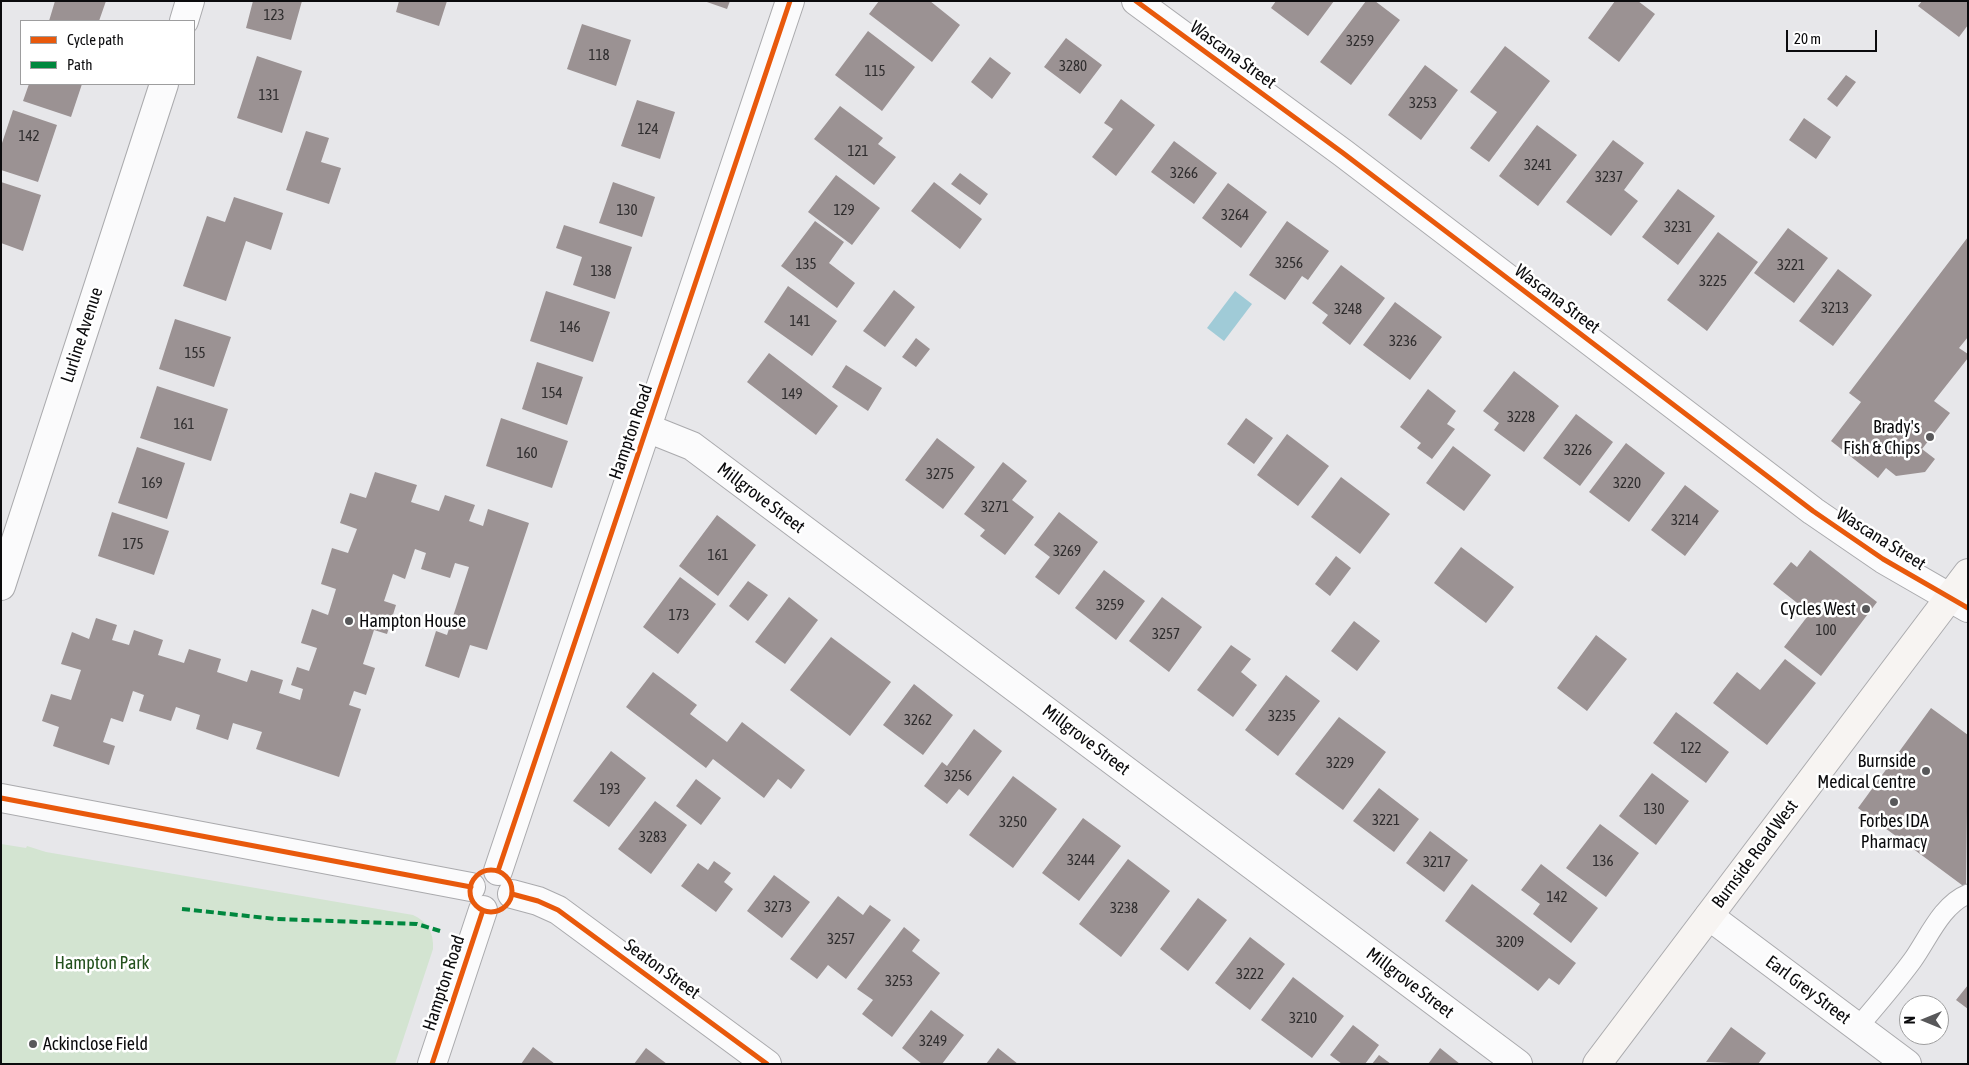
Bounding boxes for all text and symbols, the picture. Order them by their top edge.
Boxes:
house number: 123 [263,6,285,24]
street label: Wascana Street [1186,16,1280,94]
legend [20,20,195,85]
scale bar [1789,20,1880,52]
text: 20 m [1794,30,1821,47]
text: Cycle path [67,31,124,48]
house number: 3259 [1346,32,1374,50]
house number: 118 [588,46,610,64]
text: Path [67,56,93,73]
house number: 3280 [1059,57,1087,75]
house number: 115 [864,62,886,80]
house number: 131 [258,86,280,104]
house number: 3253 [1409,94,1437,112]
house number: 124 [637,120,659,138]
house number: 142 [18,127,40,145]
house number: 121 [847,142,869,160]
house number: 3241 [1524,156,1552,174]
house number: 3266 [1170,164,1198,182]
house number: 3237 [1595,168,1623,186]
house number: 130 [616,201,638,219]
house number: 129 [833,201,855,219]
house number: 3264 [1221,206,1249,224]
house number: 3231 [1664,218,1692,236]
house number: 3256 [1275,254,1303,272]
house number: 135 [795,255,817,273]
house number: 3221 [1777,256,1805,274]
street label: Wascana Street [1510,260,1604,338]
house number: 138 [590,262,612,280]
house number: 3225 [1699,272,1727,290]
street label: Lurline Avenue [56,285,108,385]
house number: 3213 [1821,299,1849,317]
house number: 3248 [1334,300,1362,318]
house number: 141 [789,312,811,330]
house number: 146 [559,318,581,336]
house number: 3236 [1389,332,1417,350]
house number: 155 [184,344,206,362]
street label: Hampton Road [605,382,657,482]
house number: 154 [541,384,563,402]
house number: 149 [781,385,803,403]
house number: 3228 [1507,408,1535,426]
house number: 161 [173,415,195,433]
place label: Brady's Fish & Chips [1843,416,1920,458]
marker: Brady's Fish & Chips [1924,431,1936,443]
house number: 3226 [1564,441,1592,459]
house number: 160 [516,444,538,462]
street label: Millgrove Street [713,458,809,538]
house number: 3275 [926,465,954,483]
house number: 169 [141,474,163,492]
house number: 3220 [1613,474,1641,492]
house number: 3271 [981,498,1009,516]
street label: Wascana Street [1832,503,1930,575]
house number: 3214 [1671,511,1699,529]
house number: 175 [122,535,144,553]
house number: 3269 [1053,542,1081,560]
house number: 161 [707,546,729,564]
house number: 3259 [1096,596,1124,614]
place label: Cycles West [1780,598,1856,620]
marker: Cycles West [1860,603,1872,615]
house number: 173 [668,606,690,624]
place label: Hampton House [359,610,466,632]
marker: Hampton House [343,615,355,627]
house number: 100 [1815,621,1837,639]
house number: 3257 [1152,625,1180,643]
street label: Millgrove Street [1038,700,1134,780]
house number: 3235 [1268,707,1296,725]
house number: 3262 [904,711,932,729]
house number: 122 [1680,739,1702,757]
place label: Burnside Medical Centre [1817,750,1916,792]
house number: 3229 [1326,754,1354,772]
marker: Burnside Medical Centre [1920,765,1932,777]
house number: 3256 [944,767,972,785]
house number: 193 [599,780,621,798]
street label: Burnside Road West [1707,796,1803,912]
marker: Forbes IDA Pharmacy [1888,796,1900,808]
house number: 130 [1643,800,1665,818]
place label: Forbes IDA Pharmacy [1859,810,1929,852]
house number: 3221 [1372,811,1400,829]
house number: 3250 [999,813,1027,831]
house number: 3283 [639,828,667,846]
house number: 3244 [1067,851,1095,869]
house number: 136 [1592,852,1614,870]
house number: 3217 [1423,853,1451,871]
house number: 142 [1546,888,1568,906]
house number: 3273 [764,898,792,916]
house number: 3238 [1110,899,1138,917]
house number: 3257 [827,930,855,948]
street label: Hampton Road [418,932,470,1034]
house number: 3209 [1496,933,1524,951]
street label: Seaton Street [620,934,704,1004]
street label: Millgrove Street [1362,943,1458,1023]
street label: Earl Grey Street [1761,951,1855,1029]
park label: Hampton Park [54,952,150,974]
house number: 3222 [1236,965,1264,983]
house number: 3253 [885,972,913,990]
north arrow [1899,995,1949,1045]
house number: 3210 [1289,1009,1317,1027]
text: N [1902,1016,1918,1024]
house number: 3249 [919,1032,947,1050]
place label: Ackinclose Field [43,1033,148,1055]
marker: Ackinclose Field [27,1038,39,1050]

